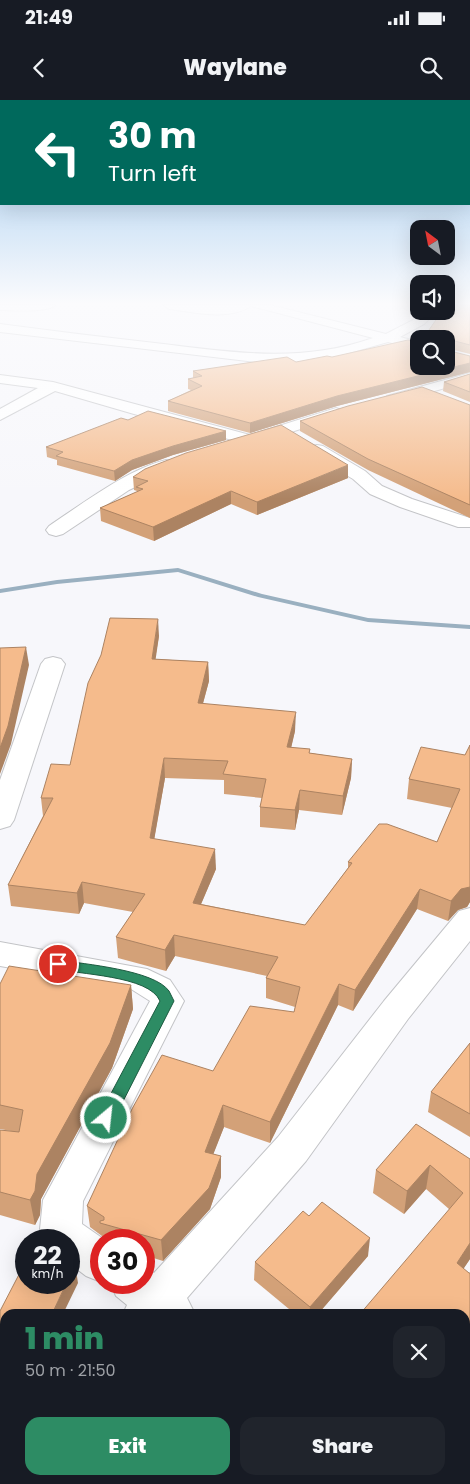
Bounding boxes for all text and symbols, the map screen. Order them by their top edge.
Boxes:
text: 21:49 [25,4,73,31]
text: Waylane [183,52,287,83]
icon: back [25,54,53,82]
icon: search [417,54,445,82]
text: 30 m [108,111,196,160]
icon: left [25,120,90,185]
text: Turn left [108,158,196,189]
north arrow [410,220,455,265]
map controls [410,220,455,375]
button: sound [410,275,455,320]
button: search [410,330,455,375]
pin [37,943,79,985]
icon: arrive [44,950,72,978]
position arrow [79,1091,131,1143]
speed limit sign: 30 [90,1229,155,1294]
text: 22 [33,1238,62,1273]
text: km/h [32,1265,63,1282]
text: 1 min [25,1317,104,1360]
button: close [393,1326,445,1378]
text: 50 m · 21:50 [25,1359,116,1382]
button: Exit [25,1417,230,1475]
button: Share [240,1417,445,1475]

